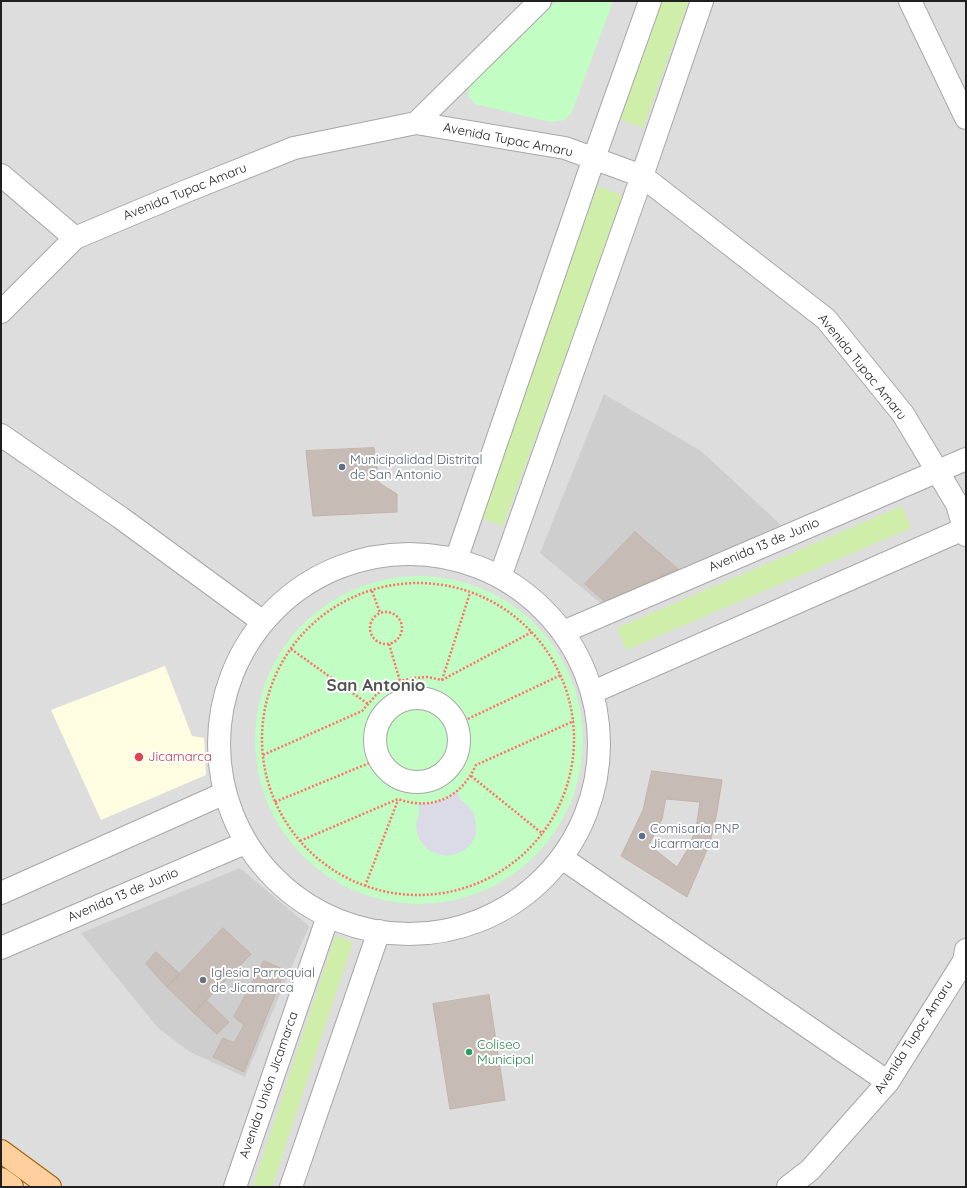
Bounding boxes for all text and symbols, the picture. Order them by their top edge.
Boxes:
street label: Avenida Tupac Amaru [442,120,574,160]
street label: Avenida Tupac Amaru [121,160,249,224]
street label: Avenida Tupac Amaru [814,311,910,423]
place label: Municipalidad Distrital de San Antonio [350,452,482,483]
marker: Municipalidad Distrital de San Antonio [337,462,347,472]
street label: Avenida 13 de Junio [706,515,822,575]
district label: San Antonio [327,676,425,696]
place label: Jicamarca [148,749,212,765]
marker: Jicamarca [133,751,145,763]
place label: Comisaría PNP Jicarmarca [650,821,739,852]
marker: Comisaría PNP Jicarmarca [637,831,647,841]
street label: Avenida 13 de Junio [65,865,181,925]
place label: Iglesia Parroquial de Jicamarca [211,965,315,996]
marker: Iglesia Parroquial de Jicamarca [198,975,208,985]
street label: Avenida Tupac Amaru [871,977,957,1097]
street label: Avenida Unión Jicamarca [237,1010,301,1160]
place label: Coliseo Municipal [477,1037,534,1068]
marker: Coliseo Municipal [464,1047,474,1057]

